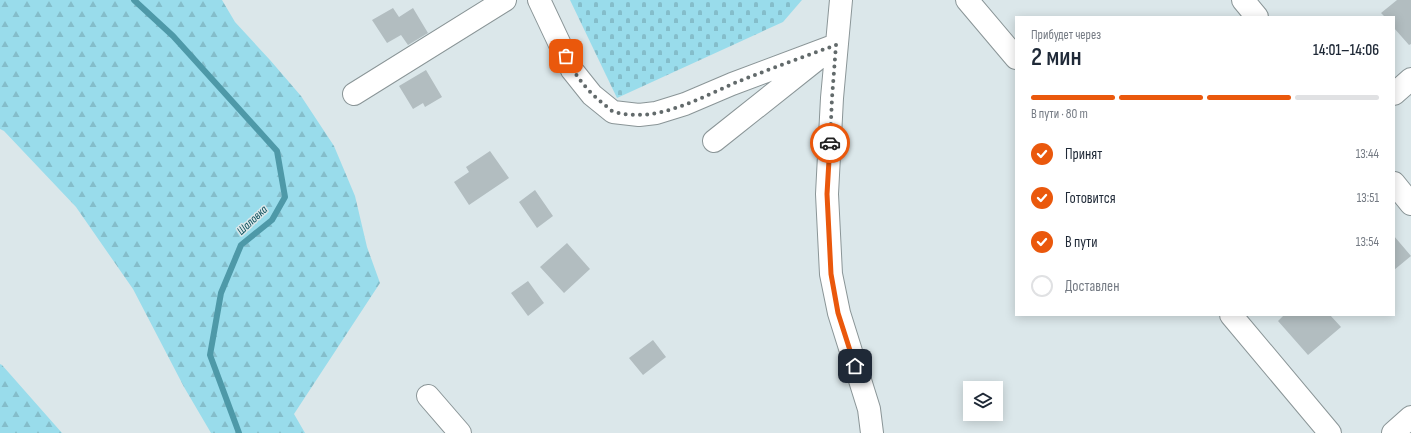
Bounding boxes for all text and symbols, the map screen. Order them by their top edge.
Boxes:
text: Прибудет через [1031,27,1101,43]
pin [549,39,583,73]
text: 14:01–14:06 [1313,41,1379,60]
text: 2 мин [1031,42,1082,73]
icon: bag [555,45,577,67]
text: В пути · 80 m [1031,106,1088,122]
courier [810,123,850,163]
icon: car [819,132,841,154]
icon: check [1031,143,1053,165]
text: Принят [1065,145,1102,164]
text: 13:44 [1356,146,1379,162]
icon: check [1031,187,1053,209]
text: Готовится [1065,189,1116,208]
text: 13:51 [1357,190,1379,206]
water label: Шаловка [234,202,271,238]
icon: check [1031,231,1053,253]
text: В пути [1065,233,1097,252]
text: 13:54 [1356,234,1379,250]
text: Доставлен [1065,277,1119,296]
pin [838,349,872,383]
icon: home [844,355,866,377]
map controls [963,381,1003,421]
button: layers [963,381,1003,421]

